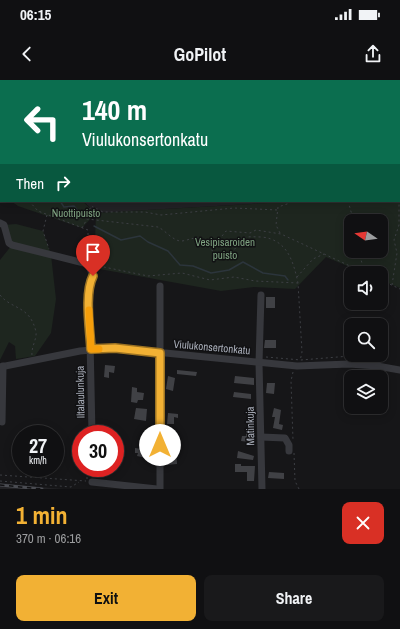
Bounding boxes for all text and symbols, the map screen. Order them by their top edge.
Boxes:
text: 06:15 [20,4,51,25]
text: GoPilot [174,42,226,67]
icon: back [16,43,38,65]
icon: share [362,43,384,65]
text: 140 m [82,91,147,129]
icon: left [16,96,68,148]
text: Viulukonsertonkatu [82,127,208,152]
icon: right [52,172,74,194]
text: Then [16,173,44,194]
park label: Nuottipuisto [52,206,100,220]
north arrow [344,214,388,258]
map controls [344,214,388,414]
pin [76,235,110,276]
park label: Vesipisaroiden puisto [195,235,255,262]
icon: arrive [82,241,104,263]
button: sound [344,266,388,310]
button: search [344,318,388,362]
street label: Viulukonsertonkatu [173,337,251,357]
street label: Iltalaulunkuja [73,366,87,418]
button: layers [344,370,388,414]
street label: Matinkuja [243,406,257,446]
position arrow [139,424,181,466]
speed limit sign: 30 [72,425,124,477]
text: 27 [29,432,47,459]
text: km/h [29,454,47,467]
text: 1 min [16,499,67,531]
button: close [342,502,384,544]
text: 370 m · 06:16 [16,530,81,547]
button: Exit [16,575,196,621]
button: Share [204,575,384,621]

